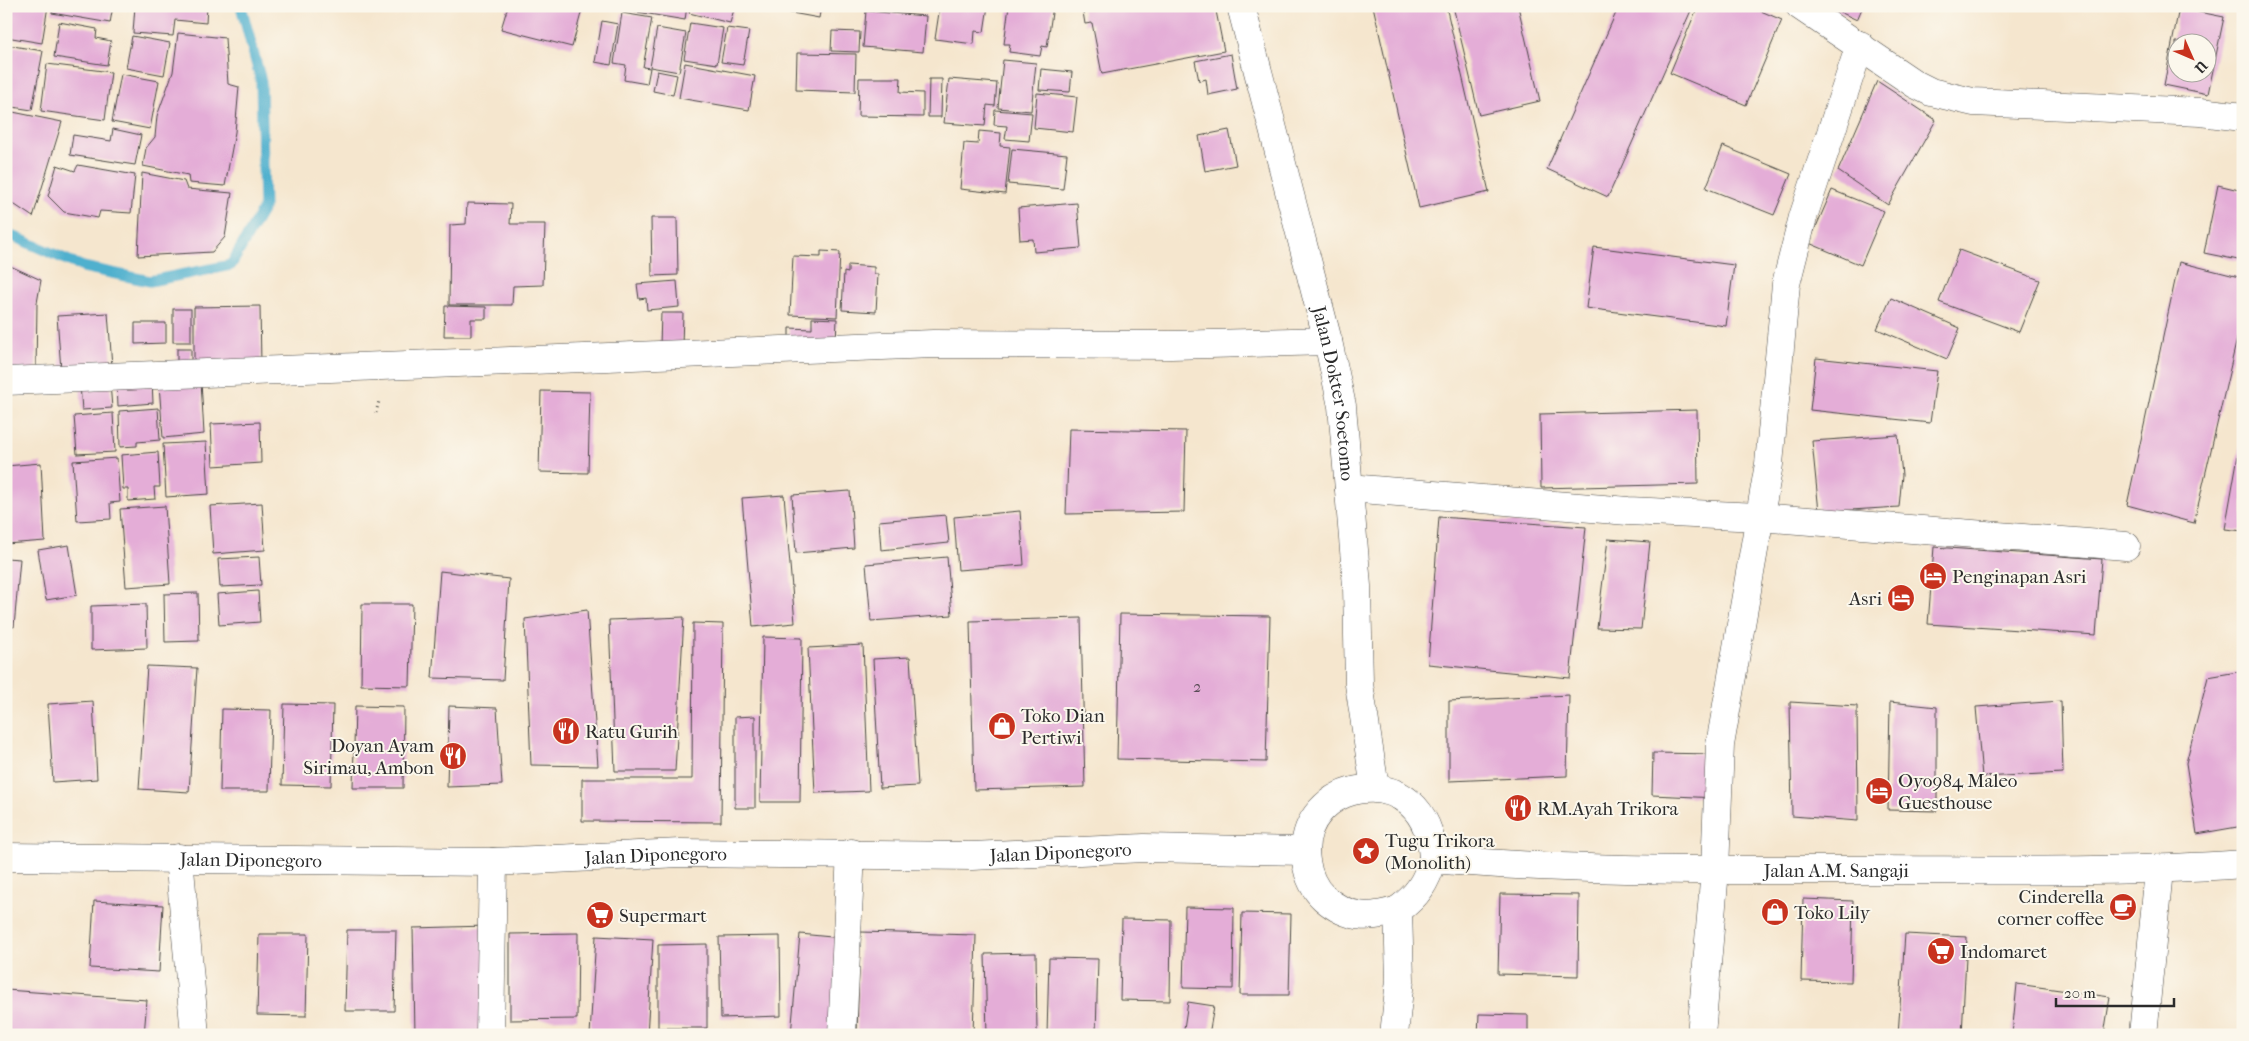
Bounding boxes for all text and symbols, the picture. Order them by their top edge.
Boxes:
north arrow [2166,32,2216,82]
text: U [2191,56,2211,77]
street label: Jalan Dokter Soetomo [1307,302,1358,482]
hotel icon: Penginapan Asri [1918,561,1948,591]
place label: Penginapan Asri [1952,566,2087,588]
hotel icon: Asri [1886,583,1916,613]
place label: Asri [1848,588,1882,610]
house number: 2 [1193,677,1201,696]
place label: Toko Dian Pertiwi [1021,705,1105,749]
shop icon: Toko Dian Pertiwi [987,711,1017,741]
restaurant icon: Ratu Gurih [551,716,581,746]
place label: Ratu Gurih [585,721,678,743]
place label: Doyan Ayam Sirimau, Ambon [303,735,434,779]
restaurant icon: Doyan Ayam Sirimau, Ambon [438,741,468,771]
place label: Oyo984 Maleo Guesthouse [1898,770,2018,814]
hotel icon: Oyo984 Maleo Guesthouse [1864,776,1894,806]
restaurant icon: RM.Ayah Trikora [1503,793,1533,823]
place label: RM.Ayah Trikora [1537,798,1679,820]
place label: Tugu Trikora (Monolith) [1385,830,1495,874]
place icon: Tugu Trikora (Monolith) [1351,836,1381,866]
street label: Jalan Diponegoro [987,839,1133,867]
street label: Jalan Diponegoro [582,843,727,870]
street label: Jalan Diponegoro [178,849,323,872]
street label: Jalan A.M. Sangaji [1762,860,1909,882]
place label: Cinderella corner coffee [1998,886,2104,930]
cafe icon: Cinderella corner coffee [2108,892,2138,922]
shop icon: Toko Lily [1760,897,1790,927]
supermarket icon: Supermart [585,900,615,930]
place label: Toko Lily [1794,902,1871,924]
place label: Supermart [619,905,707,927]
supermarket icon: Indomaret [1926,936,1956,966]
place label: Indomaret [1960,941,2047,963]
scale bar [2056,976,2174,1008]
text: 20 m [2064,984,2096,1002]

